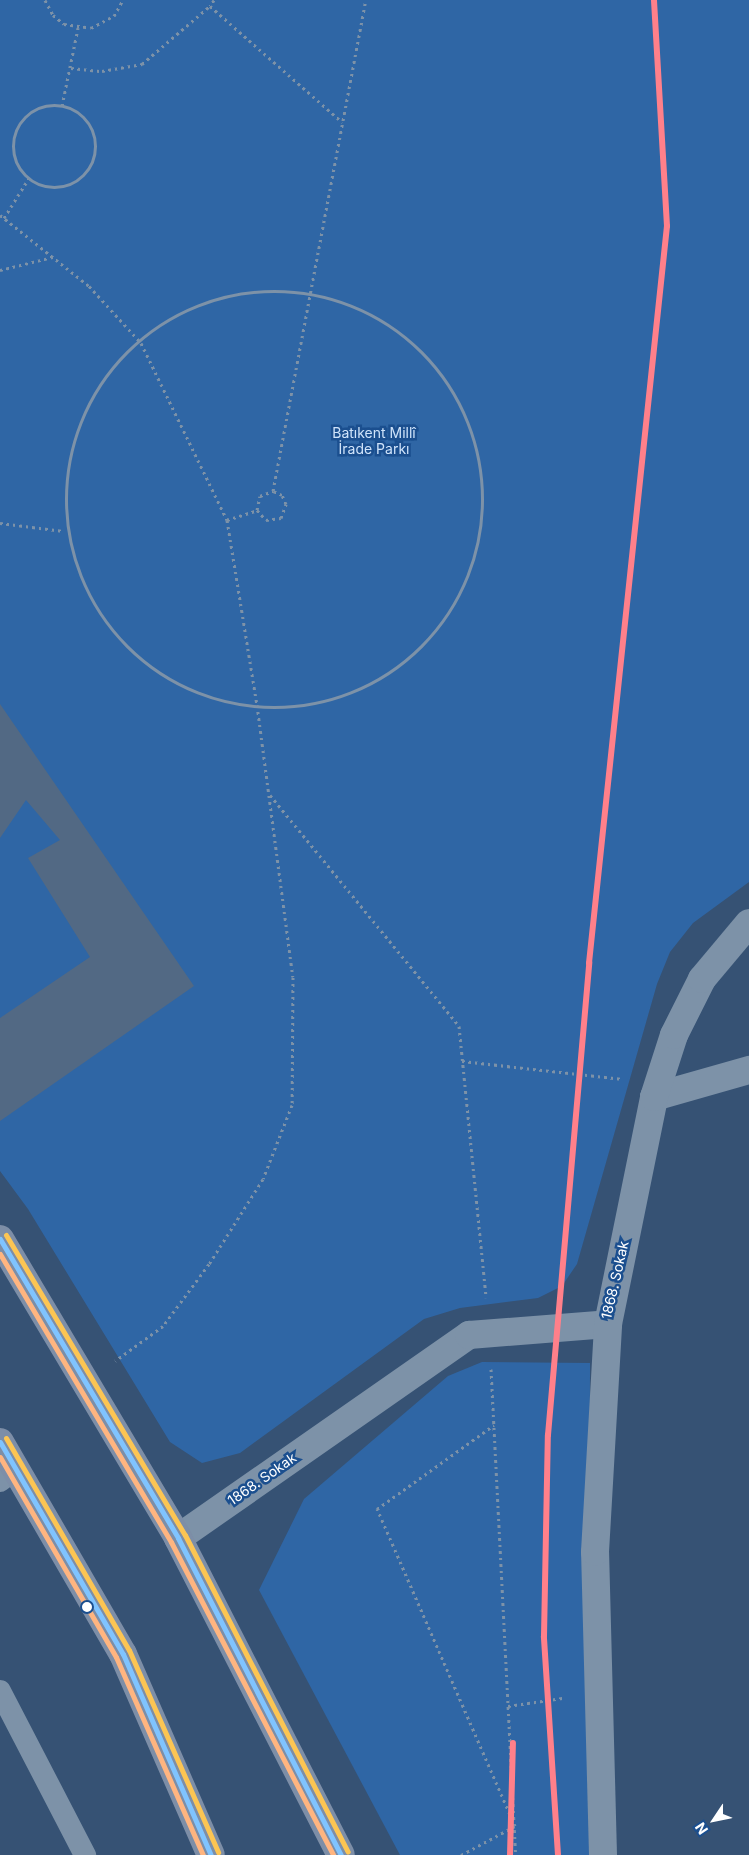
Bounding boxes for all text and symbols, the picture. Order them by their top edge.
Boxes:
park label: Batıkent Millî İrade Parkı [332,425,416,458]
street label: 1868. Sokak [598,1239,632,1321]
street label: 1868. Sokak [224,1449,300,1509]
unlabelled marker [82,1602,92,1612]
north arrow [689,1795,739,1845]
text: N [691,1819,711,1838]

